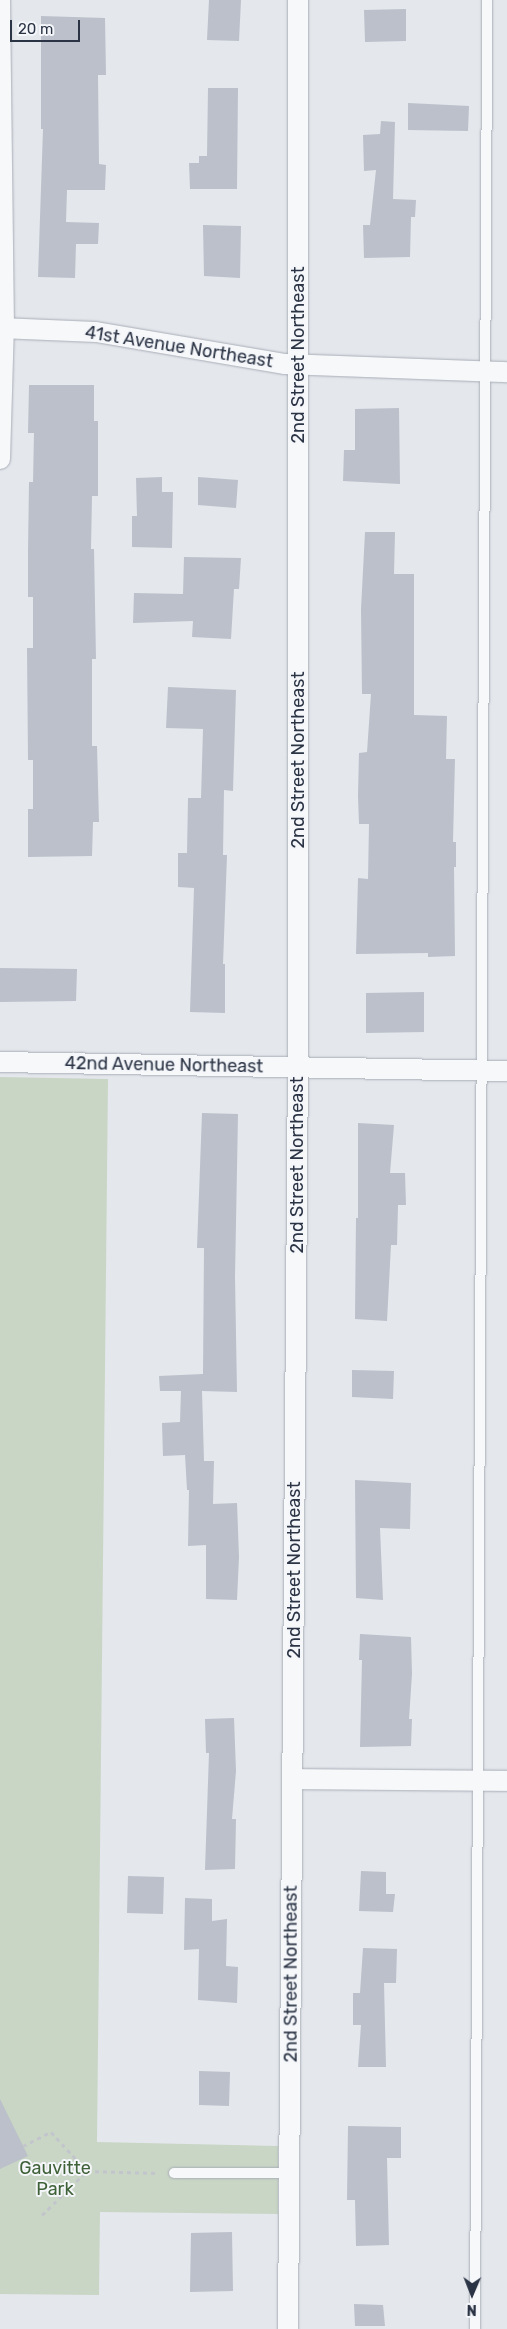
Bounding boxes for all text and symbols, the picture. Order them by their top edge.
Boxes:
scale bar [12,10,82,42]
text: 20 m [18,20,53,38]
street label: 2nd Street Northeast [287,267,309,443]
street label: 41st Avenue Northeast [83,321,275,373]
street label: 2nd Street Northeast [287,672,309,848]
street label: 42nd Avenue Northeast [64,1052,264,1078]
street label: 2nd Street Northeast [286,1077,308,1253]
street label: 2nd Street Northeast [283,1482,305,1658]
street label: 2nd Street Northeast [280,1886,302,2062]
park label: Gauvitte Park [19,2158,91,2200]
north arrow [447,2269,497,2319]
text: N [467,2301,477,2318]

